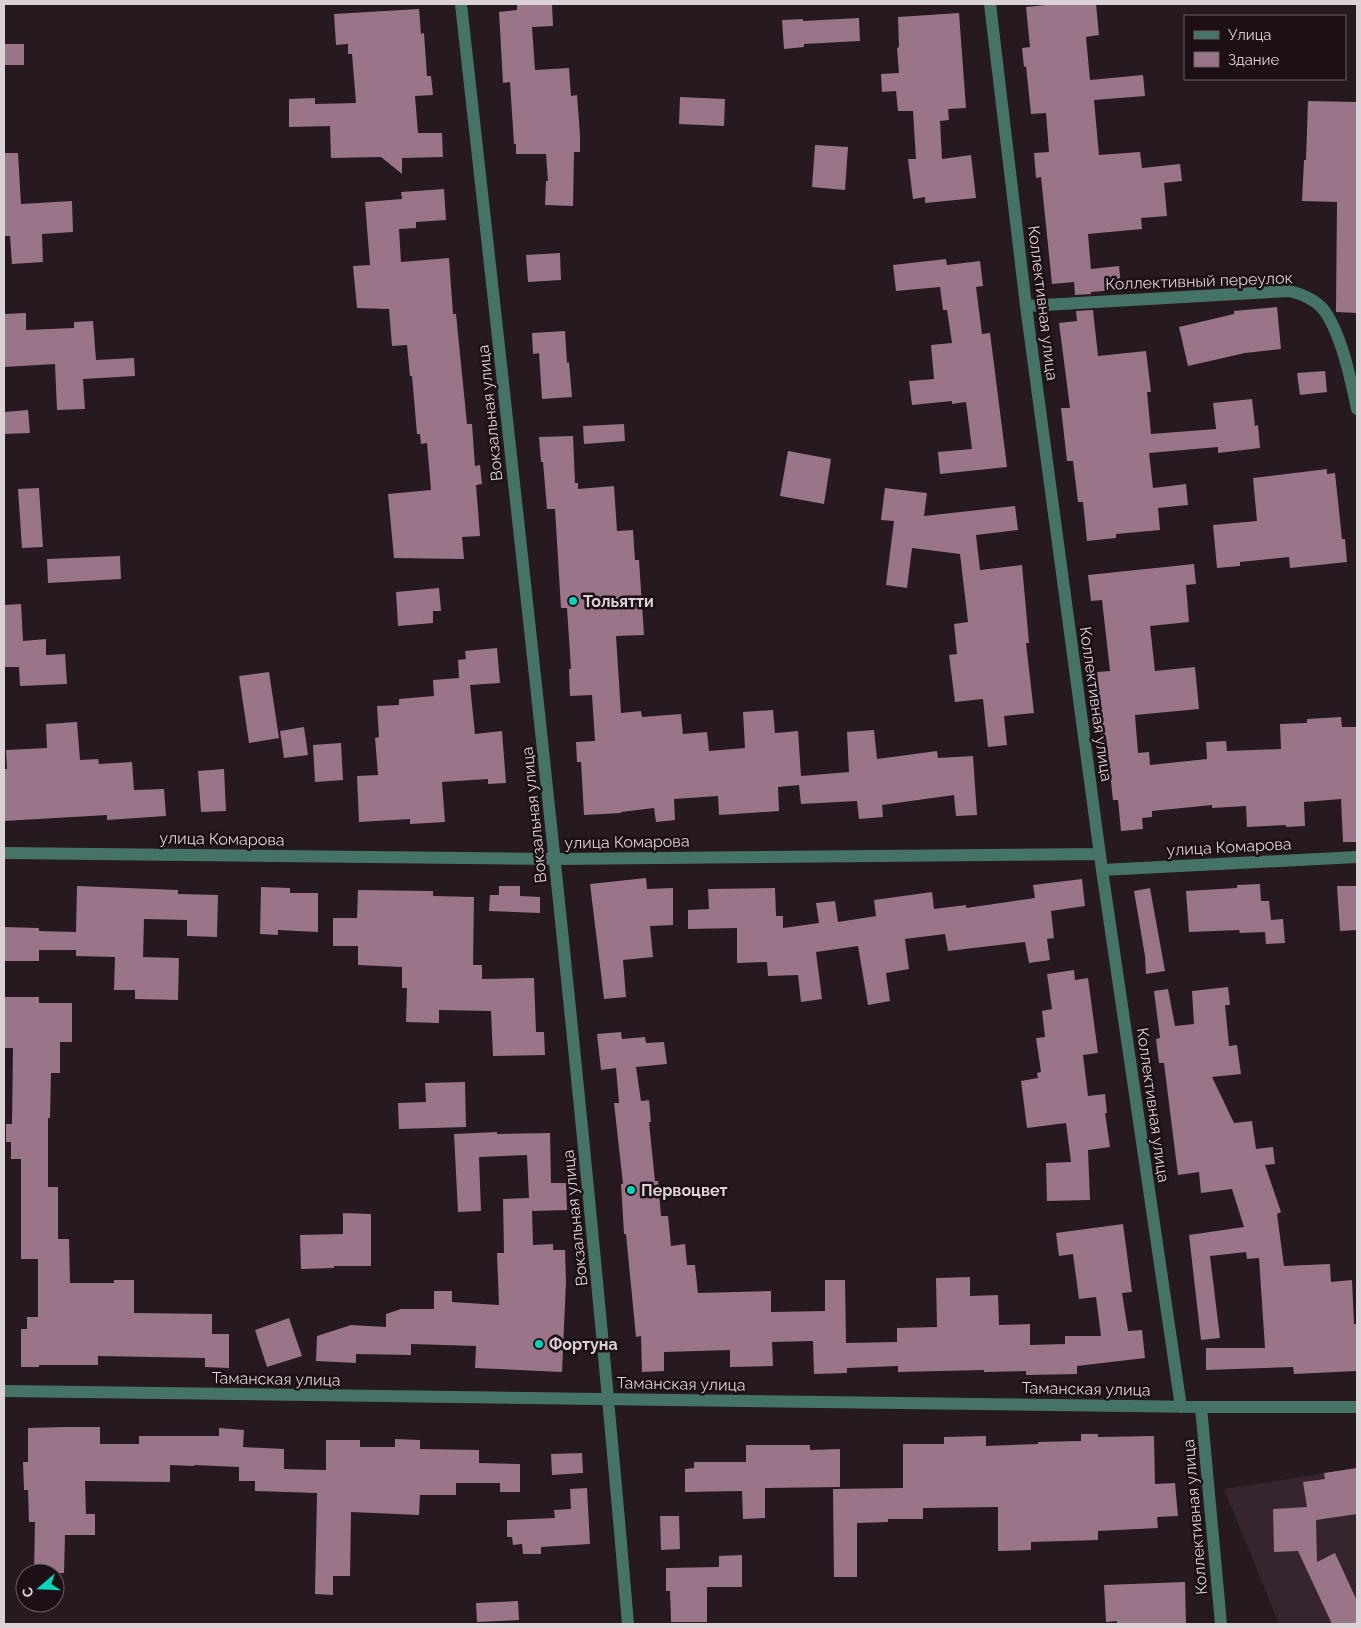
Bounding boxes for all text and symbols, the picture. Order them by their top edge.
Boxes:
legend [1184,15,1346,80]
text: Улица [1228,26,1272,44]
text: Здание [1228,51,1280,69]
street label: Коллективная улица [1024,224,1062,382]
street label: Коллективный переулок [1105,268,1293,294]
street label: Вокзальная улица [473,344,507,482]
place label: Тольятти [583,592,654,611]
marker: Тольятти [567,595,579,607]
street label: Коллективная улица [1076,625,1116,783]
street label: Вокзальная улица [517,746,551,884]
street label: улица Комарова [159,828,285,850]
street label: улица Комарова [564,831,690,853]
street label: улица Комарова [1166,834,1292,860]
street label: Коллективная улица [1133,1026,1173,1184]
street label: Вокзальная улица [558,1149,592,1287]
place label: Первоцвет [641,1181,728,1200]
marker: Первоцвет [625,1184,637,1196]
place label: Фортуна [549,1335,618,1354]
marker: Фортуна [533,1338,545,1350]
street label: Таманская улица [211,1368,341,1390]
street label: Таманская улица [616,1373,746,1395]
street label: Таманская улица [1021,1378,1151,1400]
street label: Коллективная улица [1179,1438,1211,1596]
north arrow [15,1563,65,1613]
text: С [18,1585,37,1599]

